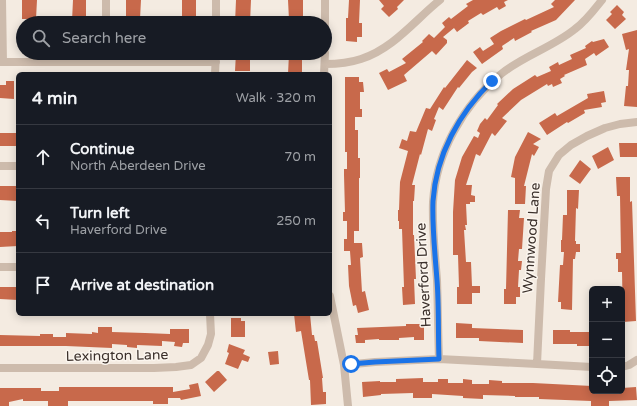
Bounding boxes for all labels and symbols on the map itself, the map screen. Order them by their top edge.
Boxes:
route end [483,72,501,90]
street label: Wynnwood Lane [519,182,544,294]
street label: Haverford Drive [412,222,435,328]
street label: Lexington Lane [66,346,169,365]
route start [342,355,360,373]

